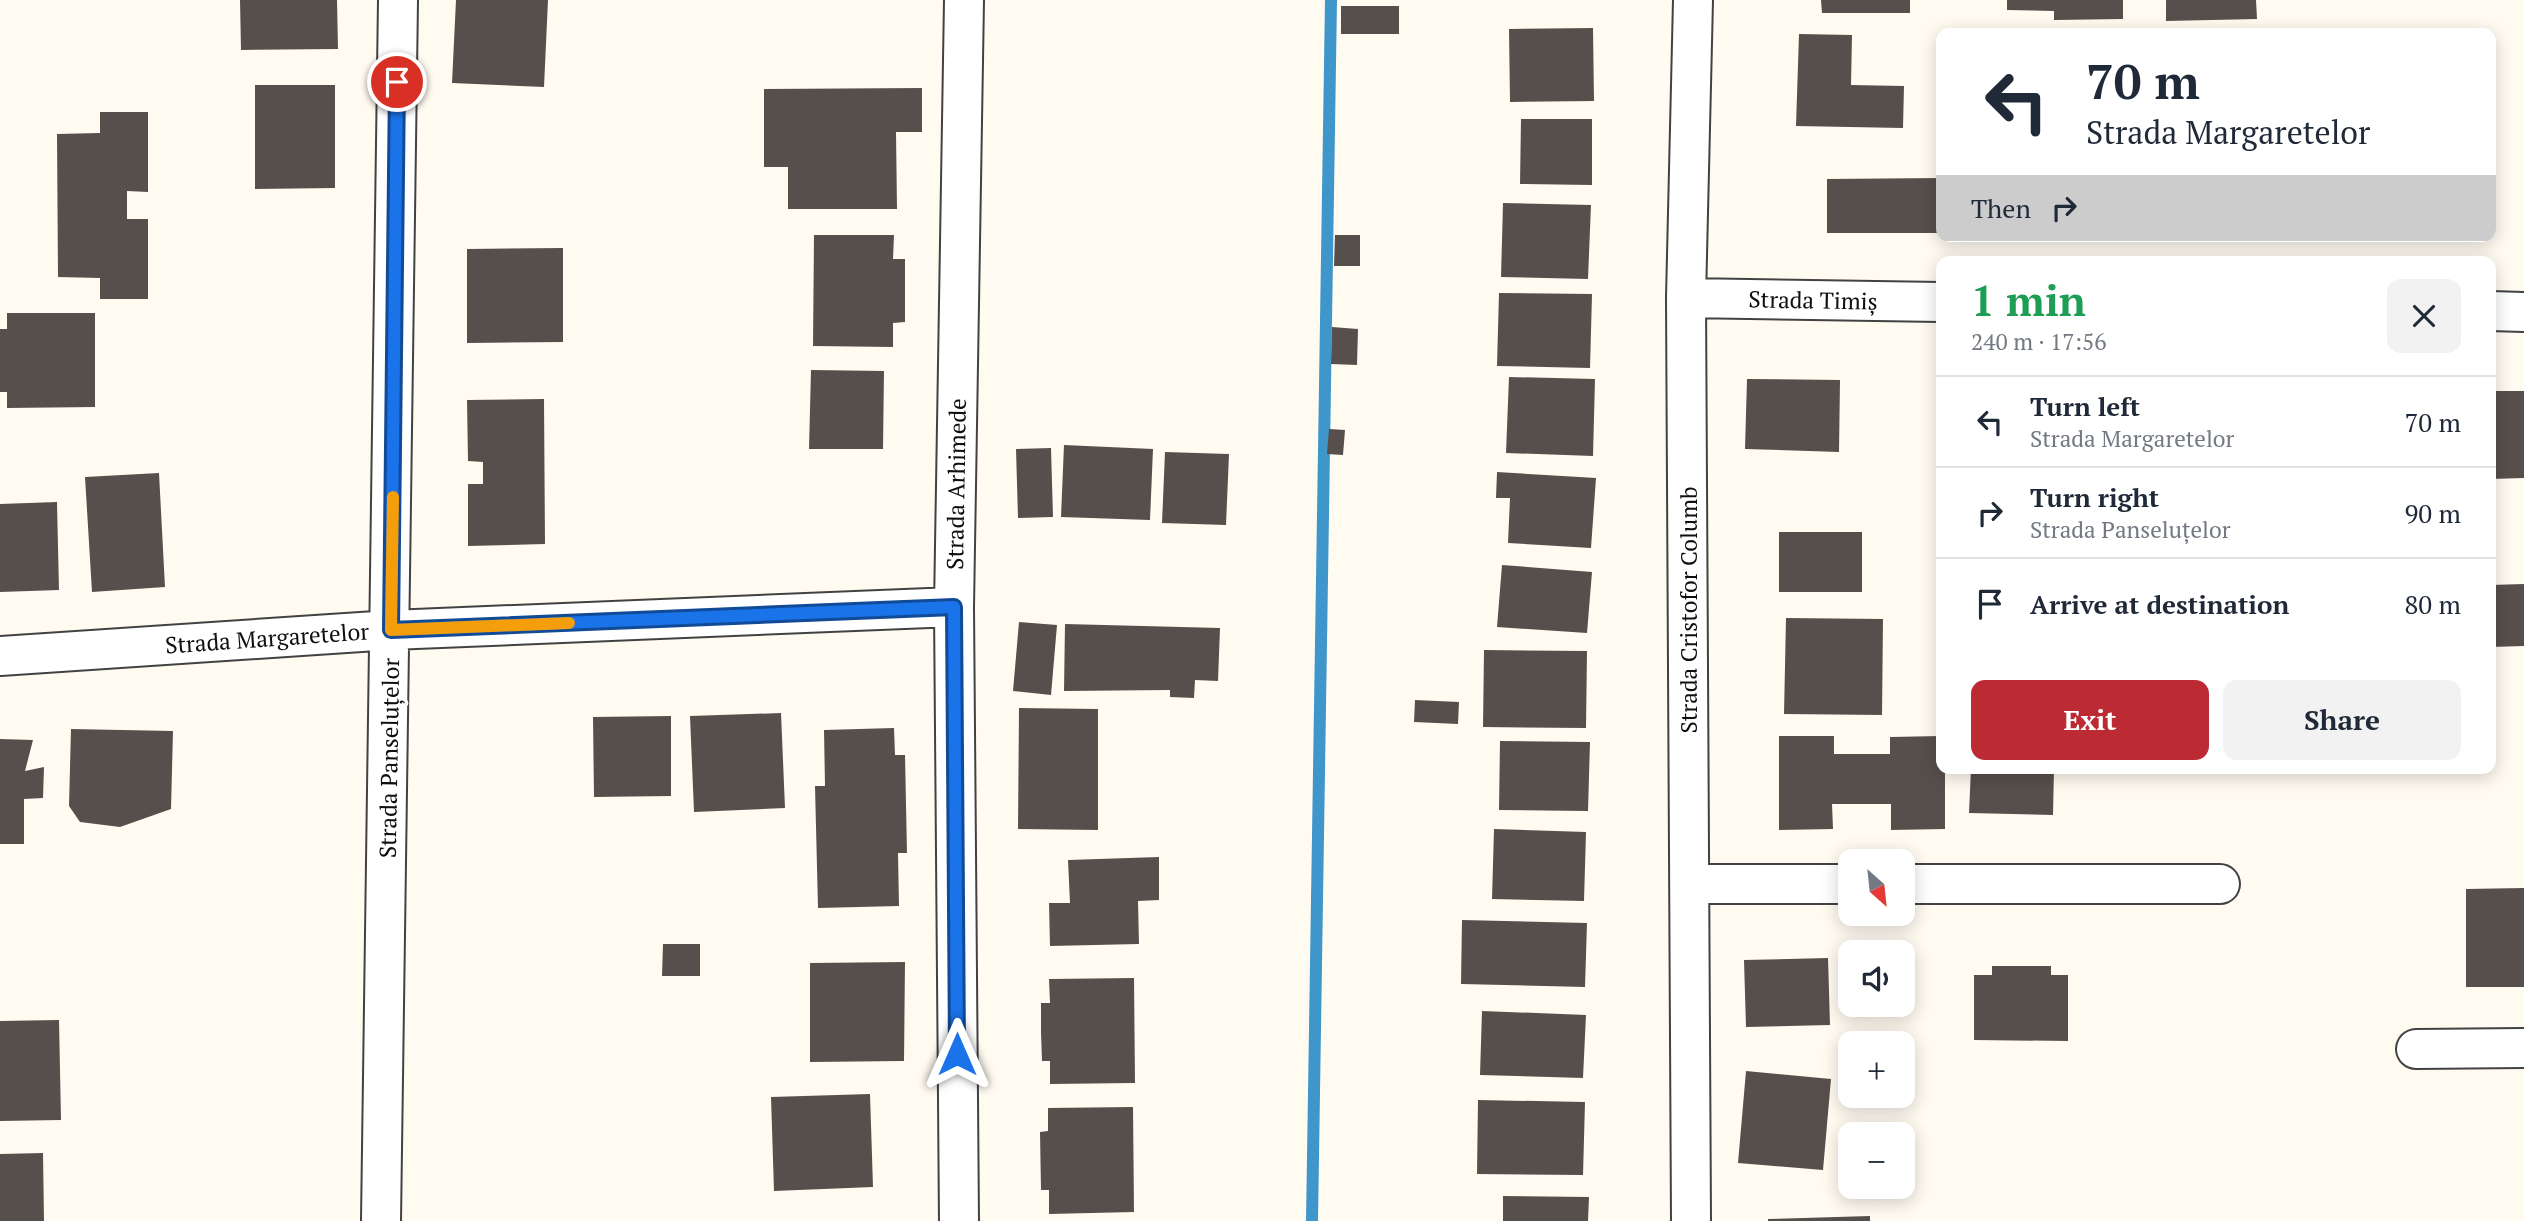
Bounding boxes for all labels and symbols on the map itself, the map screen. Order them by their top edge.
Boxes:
pin [367,52,427,112]
street label: Strada Timiș [1748,283,1878,317]
street label: Strada Arhimede [939,398,973,570]
street label: Strada Cristofor Columb [1673,486,1704,734]
street label: Strada Margaretelor [164,615,370,661]
street label: Strada Panseluțelor [372,657,406,858]
north arrow [1838,849,1914,926]
position arrow [920,1017,994,1091]

